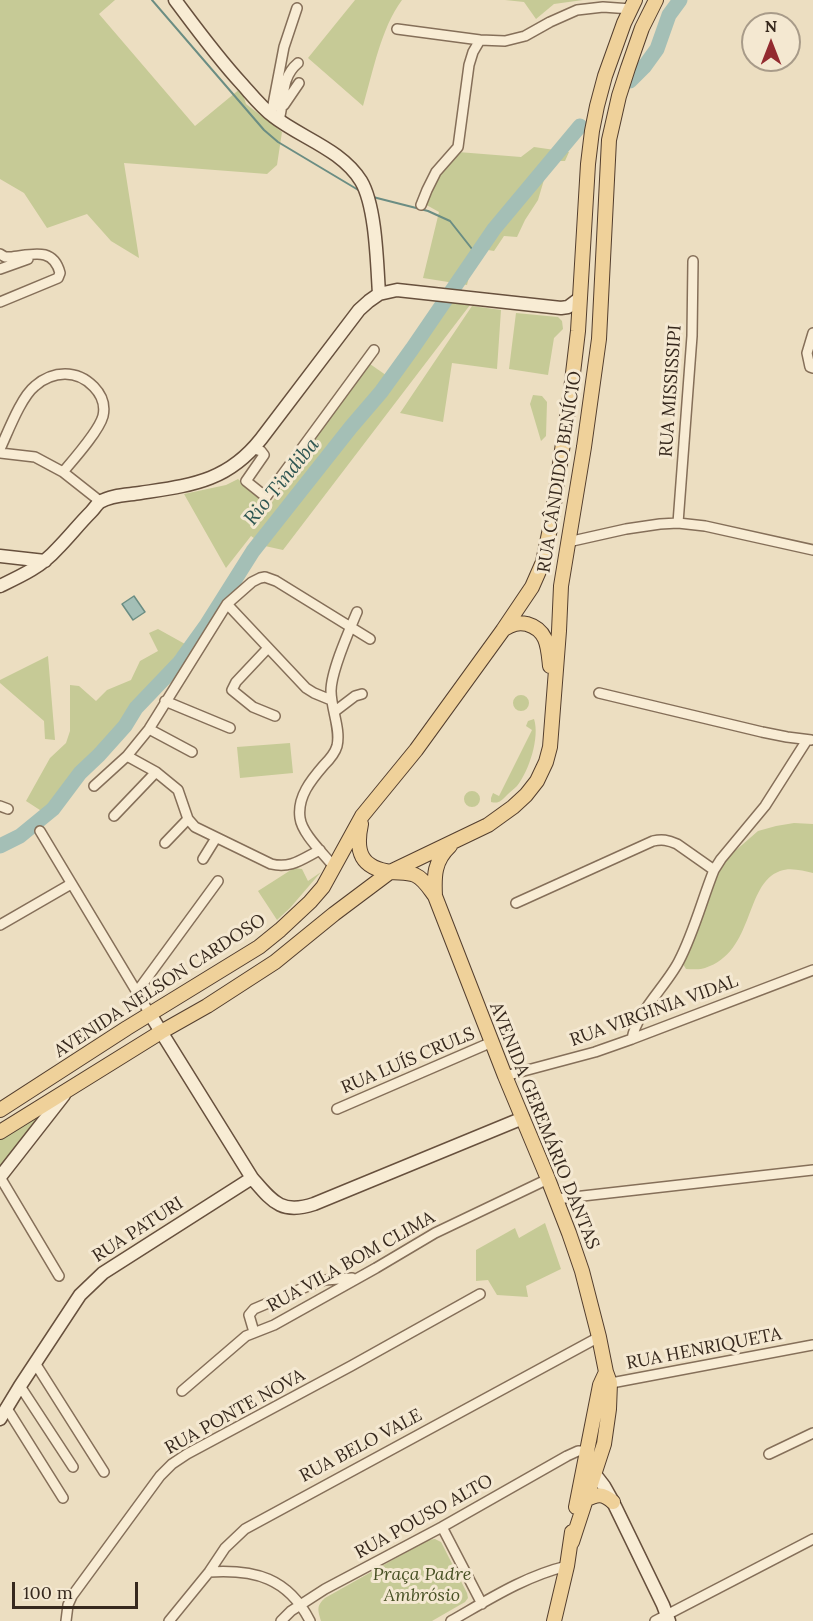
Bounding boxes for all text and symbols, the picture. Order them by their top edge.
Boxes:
north arrow [741,12,801,72]
text: N [765,16,777,36]
street label: RUA MISSISSIPI [656,324,686,458]
street label: RUA CÂNDIDO BENÍCIO [533,370,587,574]
water label: Rio Tindiba [239,433,325,531]
street label: AVENIDA NELSON CARDOSO [50,909,270,1063]
street label: RUA VIRGINIA VIDAL [567,971,741,1051]
street label: AVENIDA GEREMÁRIO DANTAS [484,999,604,1253]
street label: RUA LUÍS CRULS [338,1023,478,1099]
street label: RUA PATURI [89,1193,187,1267]
street label: RUA VILA BOM CLIMA [263,1207,439,1317]
street label: RUA HENRIQUETA [625,1323,783,1375]
street label: RUA PONTE NOVA [161,1365,309,1459]
street label: RUA BELO VALE [296,1405,426,1487]
street label: RUA POUSO ALTO [351,1470,497,1564]
park label: Praça Padre Ambrósio [373,1564,471,1606]
scale bar [15,1570,141,1608]
text: 100 m [23,1581,73,1604]

